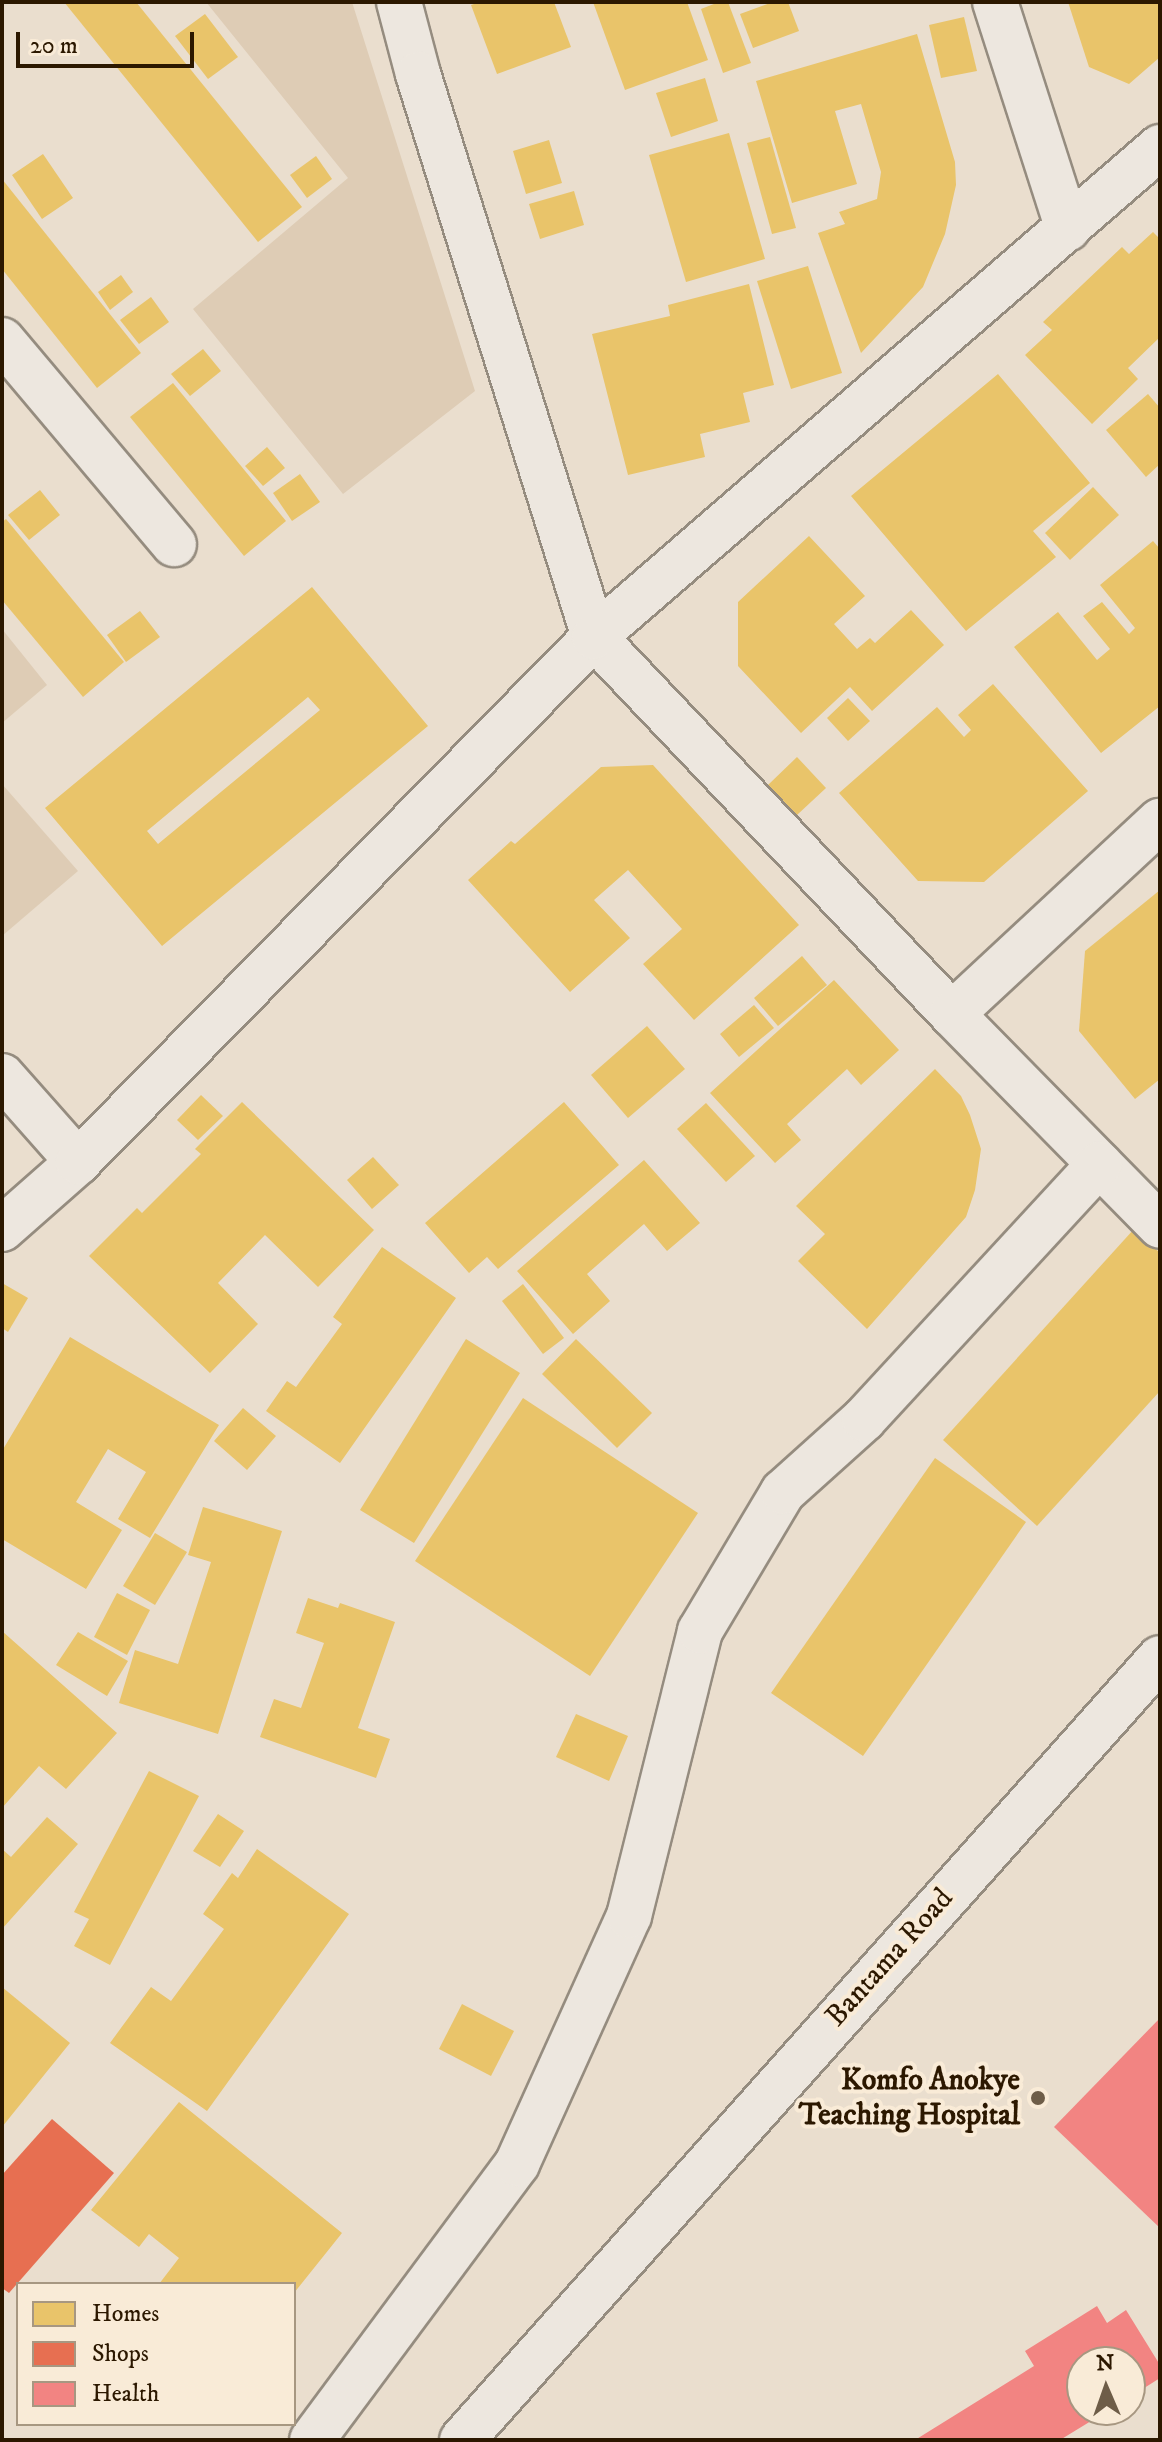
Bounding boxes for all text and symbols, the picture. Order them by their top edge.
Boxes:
scale bar [20,16,198,66]
text: 20 m [30,31,78,61]
street label: Bantama Road [819,1882,961,2034]
place label: Komfo Anokye Teaching Hospital [799,2063,1020,2134]
marker: Komfo Anokye Teaching Hospital [1027,2087,1049,2109]
legend [16,2282,296,2426]
text: Homes [92,2299,159,2329]
text: Shops [92,2339,149,2369]
north arrow [1066,2346,1146,2426]
text: N [1096,2350,1115,2377]
text: Health [92,2379,159,2409]

